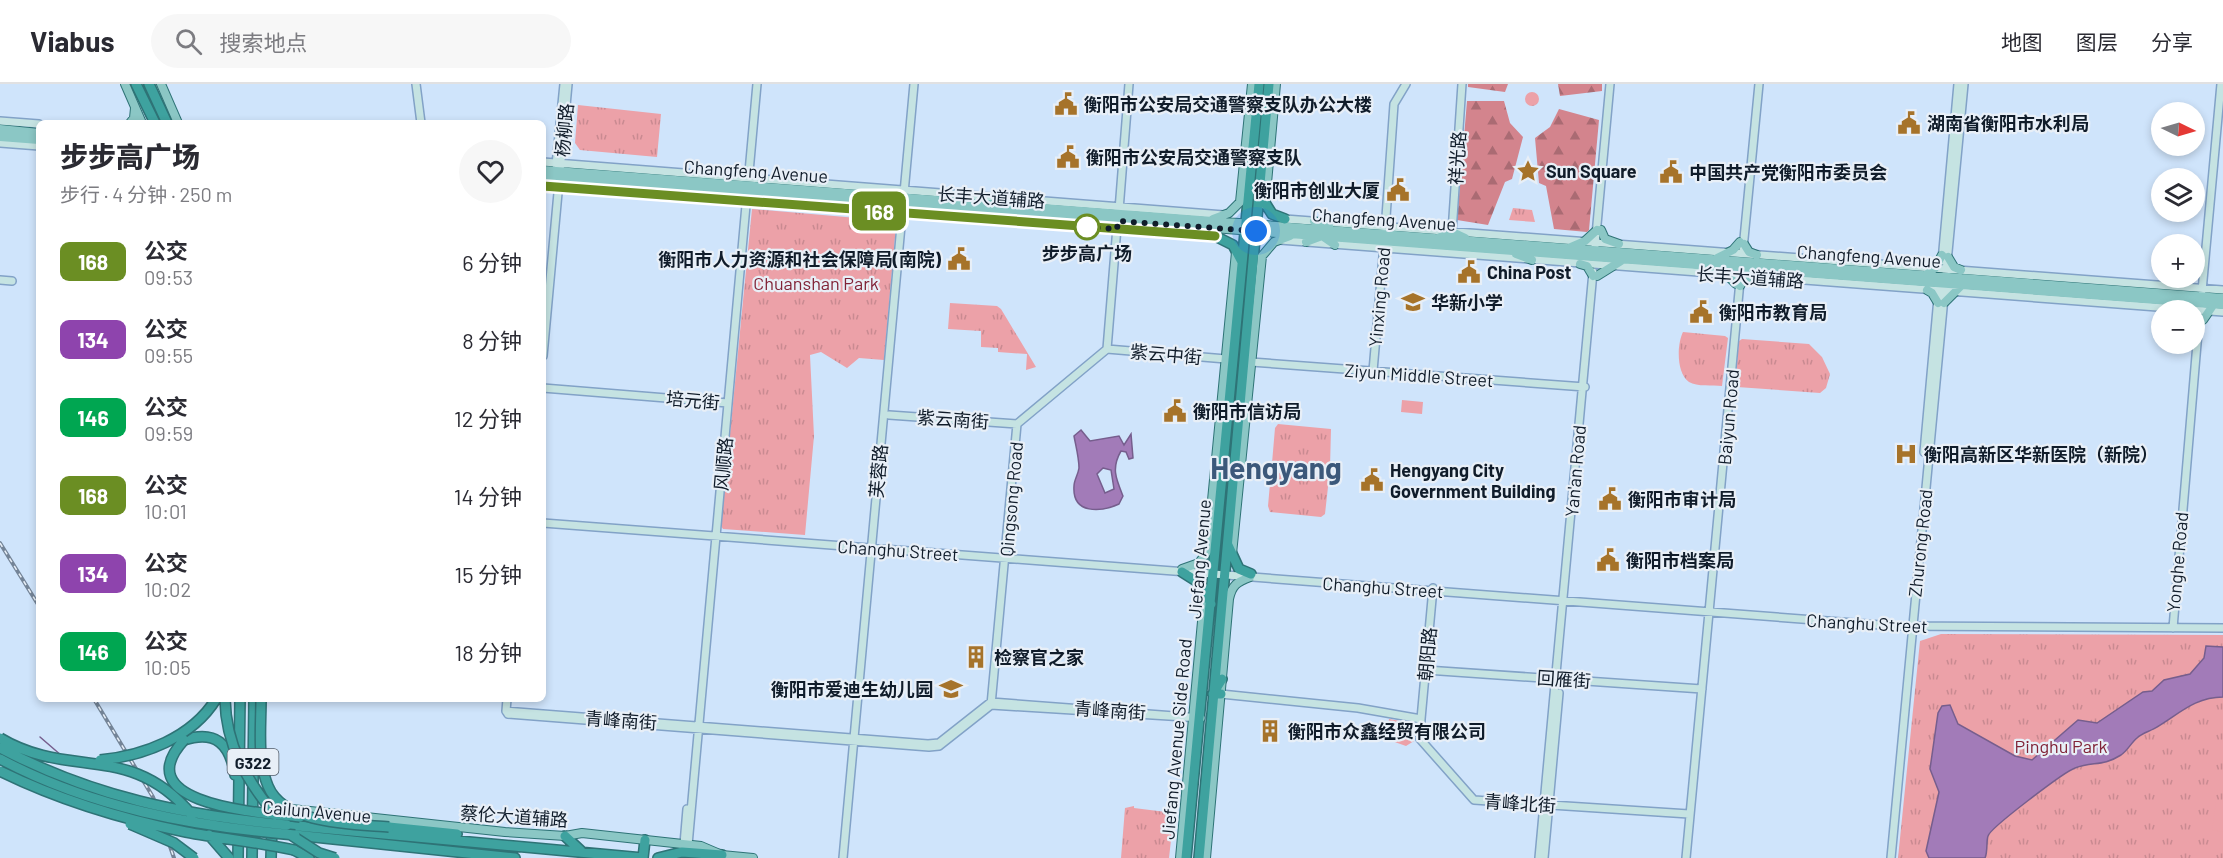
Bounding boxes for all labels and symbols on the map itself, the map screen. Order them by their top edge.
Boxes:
public building icon: 衡阳市公安局交通警察支队办公大楼 [1053,91,1079,117]
place label: 衡阳市公安局交通警察支队办公大楼 [1084,93,1372,115]
street label: 杨柳路 [551,102,577,158]
north arrow [2151,102,2205,156]
public building icon: 湖南省衡阳市水利局 [1896,110,1922,136]
place label: 湖南省衡阳市水利局 [1927,112,2089,134]
street label: 祥光路 [1444,130,1470,186]
public building icon: 衡阳市公安局交通警察支队 [1055,144,1081,170]
place label: 衡阳市公安局交通警察支队 [1086,146,1302,168]
street label: Changfeng Avenue [683,155,829,187]
place icon: Sun Square [1515,158,1541,184]
public building icon: 中国共产党衡阳市委员会 [1658,159,1684,185]
place label: Sun Square [1546,160,1637,182]
place label: 中国共产党衡阳市委员会 [1689,161,1887,183]
public building icon: 衡阳市创业大厦 [1385,177,1411,203]
place label: 衡阳市创业大厦 [1254,179,1380,201]
street label: 长丰大道辅路 [936,182,1046,212]
line badge: 168 [844,192,914,230]
street label: Changfeng Avenue [1311,203,1457,235]
marker: 步步高广场 [1074,214,1100,240]
your location [1241,216,1271,246]
street label: Changfeng Avenue [1796,240,1942,272]
place label: 步步高广场 [1042,242,1132,264]
public building icon: 衡阳市人力资源和社会保障局(南院) [946,246,972,272]
street label: Yinxing Road [1364,246,1394,348]
place label: 衡阳市人力资源和社会保障局(南院) [659,248,942,270]
public building icon: China Post [1456,259,1482,285]
place label: China Post [1487,261,1572,283]
street label: 长丰大道辅路 [1695,262,1805,292]
park label: Chuanshan Park [753,272,879,294]
school or university icon: 华新小学 [1400,289,1426,315]
place label: 华新小学 [1431,291,1503,313]
public building icon: 衡阳市教育局 [1688,299,1714,325]
place label: 衡阳市教育局 [1719,301,1827,323]
street label: 紫云中街 [1129,340,1203,368]
street label: Ziyun Middle Street [1344,359,1494,391]
street label: Baiyun Road [1713,368,1743,466]
street label: 培元街 [665,387,721,413]
public building icon: 衡阳市信访局 [1162,398,1188,424]
place label: 衡阳市信访局 [1193,400,1301,422]
street label: 紫云南街 [916,406,990,432]
street label: Yan'an Road [1560,424,1590,518]
street label: 风顺路 [710,436,736,492]
street label: Qingsong Road [995,441,1027,557]
hospital icon: 衡阳高新区华新医院（新院） [1893,441,1919,467]
street label: 芙蓉路 [865,443,891,499]
place label: 衡阳高新区华新医院（新院） [1924,443,2158,465]
district label: Hengyang [1210,449,1342,485]
place label: Hengyang City Government Building [1390,459,1555,502]
public building icon: Hengyang City Government Building [1359,467,1385,493]
public building icon: 衡阳市审计局 [1597,486,1623,512]
place label: 衡阳市审计局 [1628,488,1736,510]
street label: Zhurong Road [1903,488,1937,598]
street label: Jiefang Avenue [1183,498,1215,620]
street label: Yonghe Road [2162,511,2192,613]
street label: Changhu Street [837,535,959,565]
public building icon: 衡阳市档案局 [1595,547,1621,573]
place label: 衡阳市档案局 [1626,549,1734,571]
street label: Changhu Street [1322,572,1444,602]
street label: Changhu Street [1806,609,1928,637]
street label: 朝阳路 [1414,626,1440,682]
street label: Jiefang Avenue Side Road [1156,638,1196,840]
building icon: 检察官之家 [963,644,989,670]
place label: 检察官之家 [994,646,1084,668]
street label: 回雁街 [1536,666,1592,692]
school or university icon: 衡阳市爱迪生幼儿园 [938,676,964,702]
place label: 衡阳市爱迪生幼儿园 [771,678,933,700]
street label: 青峰南街 [1073,697,1147,723]
street label: 青峰南街 [584,707,658,733]
building icon: 衡阳市众鑫经贸有限公司 [1257,718,1283,744]
place label: 衡阳市众鑫经贸有限公司 [1288,720,1486,742]
park label: Pinghu Park [2015,735,2107,757]
road number: G322 [228,749,278,775]
street label: 青峰北街 [1483,790,1557,816]
street label: Cailun Avenue [262,795,372,827]
street label: 蔡伦大道辅路 [459,801,569,831]

